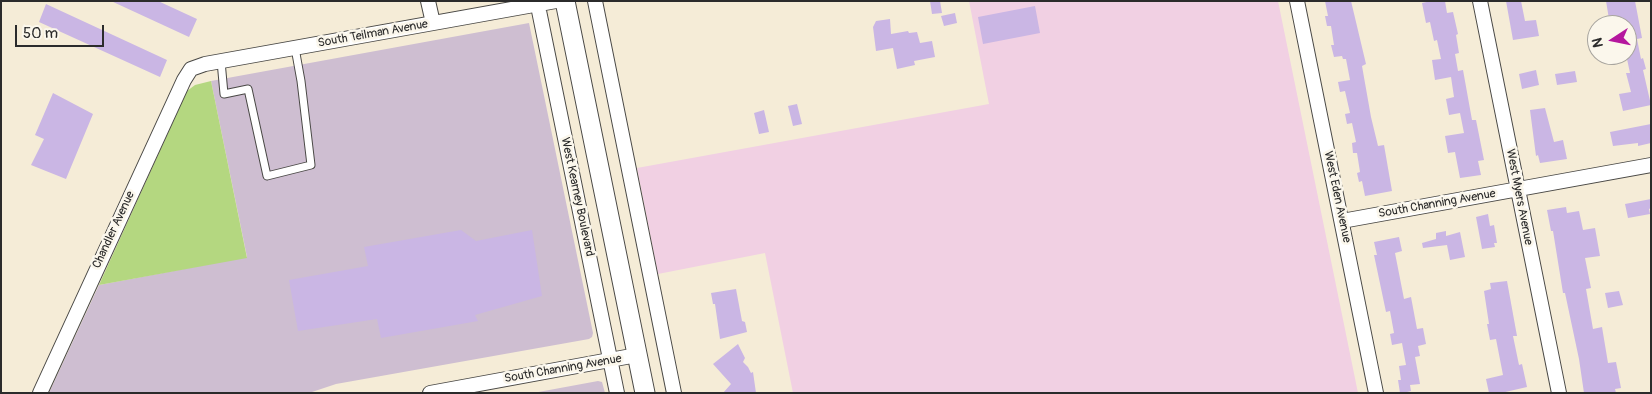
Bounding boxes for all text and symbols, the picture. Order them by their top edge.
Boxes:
scale bar [18,15,106,47]
north arrow [1587,15,1637,65]
street label: South Teilman Avenue [317,17,429,51]
text: 50 m [23,24,58,43]
text: N [1589,36,1607,49]
street label: West Kearney Boulevard [557,136,597,258]
street label: West Myers Avenue [1503,148,1535,246]
street label: West Eden Avenue [1320,150,1354,244]
street label: South Channing Avenue [1377,187,1497,221]
street label: Chandler Avenue [90,189,138,271]
street label: South Channing Avenue [503,352,623,386]

